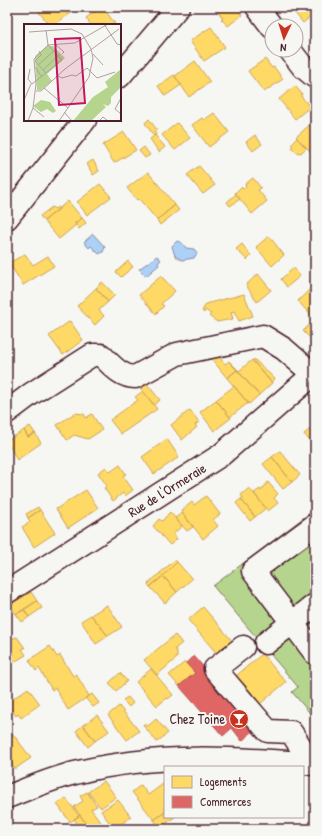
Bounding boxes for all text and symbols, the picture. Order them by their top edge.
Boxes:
north arrow [264,18,304,58]
inset map [24,24,121,121]
text: N [280,41,287,55]
street label: Rue de l'Ormeraie [124,458,210,521]
bar icon: Chez Toine [228,708,250,730]
place label: Chez Toine [169,709,225,728]
legend [164,766,304,818]
text: Logements [200,773,247,790]
text: Commerces [200,793,252,810]

